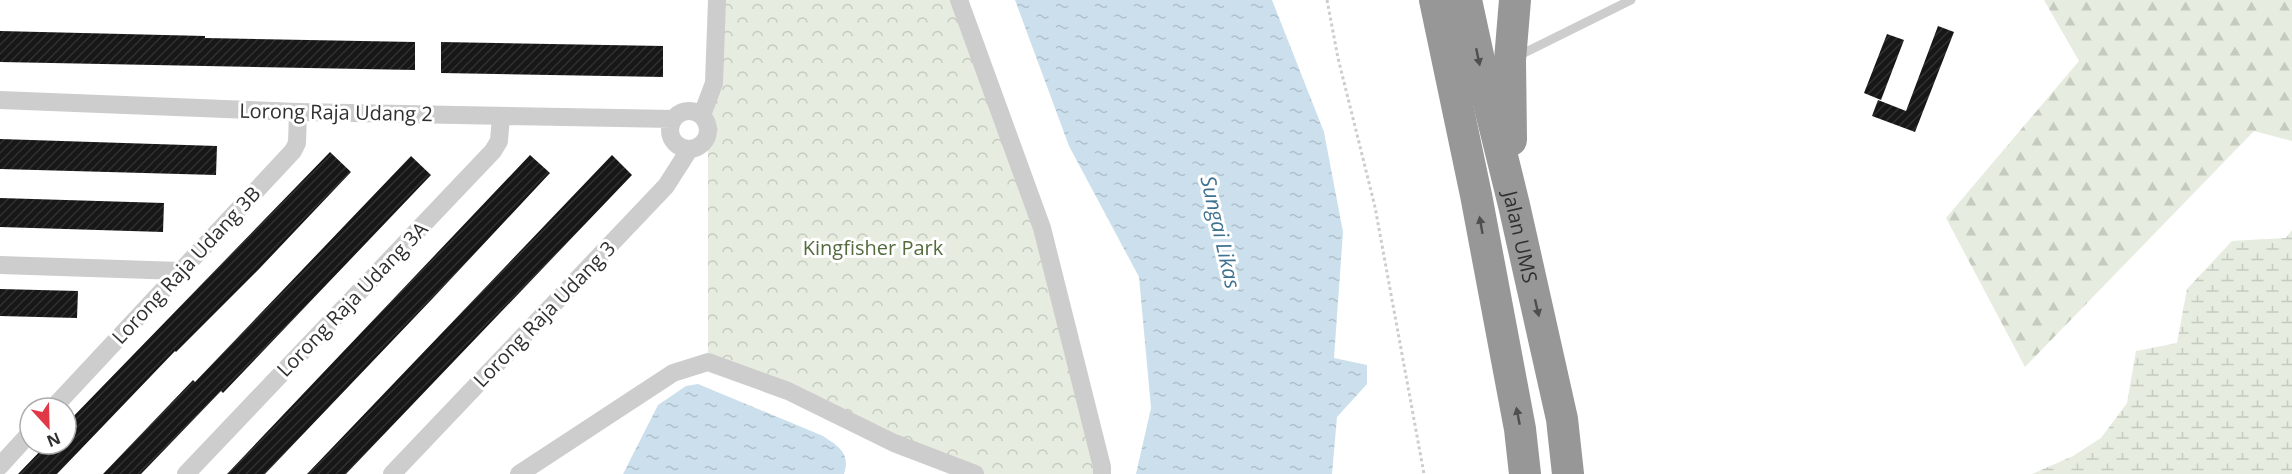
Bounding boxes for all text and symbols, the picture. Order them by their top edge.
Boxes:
one-way arrow [1474,48,1483,67]
street label: Lorong Raja Udang 2 [239,97,433,127]
water label: Sungai Likas [1194,173,1248,291]
street label: Lorong Raja Udang 3B [106,180,266,350]
street label: Jalan UMS [1497,186,1545,285]
street label: Lorong Raja Udang 3A [271,215,434,383]
one-way arrow [1476,215,1485,234]
park label: Kingfisher Park [803,234,944,261]
street label: Lorong Raja Udang 3 [467,235,621,393]
one-way arrow [1533,299,1542,318]
north arrow [18,396,78,456]
one-way arrow [1513,406,1522,425]
text: N [43,427,64,453]

